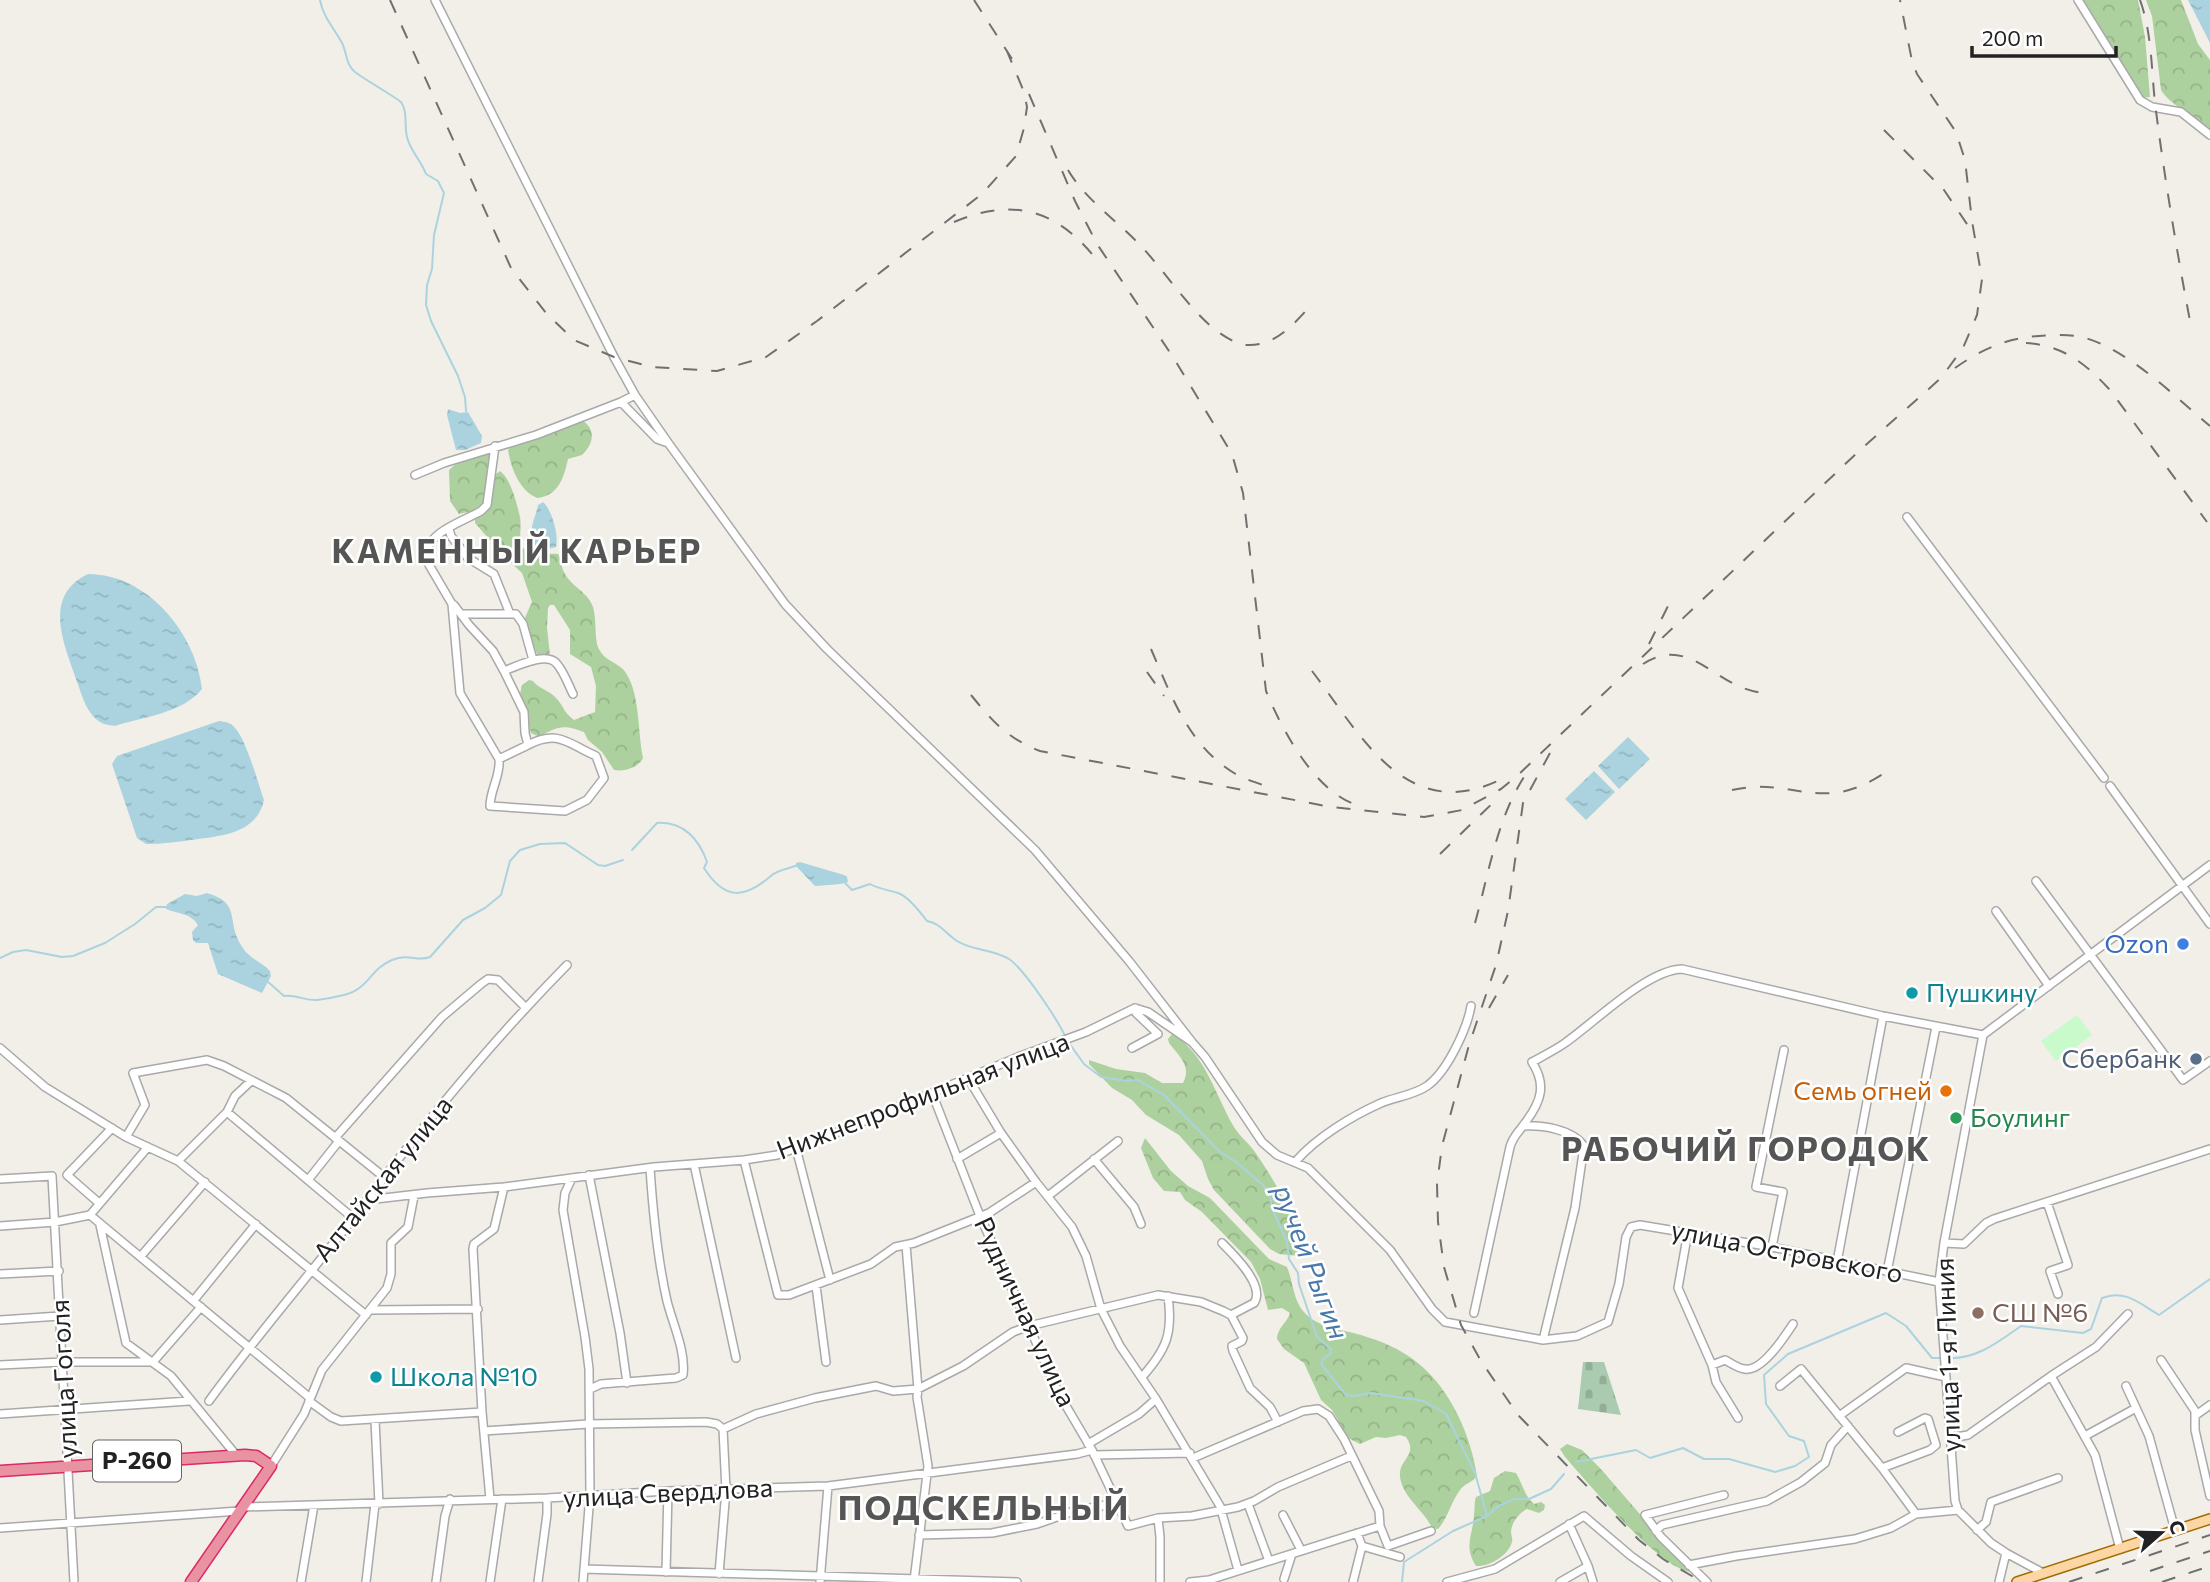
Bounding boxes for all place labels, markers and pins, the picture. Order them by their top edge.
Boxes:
place label: Ozon [2104,927,2169,958]
marker: Ozon [2175,936,2191,952]
place label: Пушкину [1926,976,2038,1007]
marker: Пушкину [1904,985,1920,1001]
place label: Сбербанк [2062,1042,2182,1073]
marker: Сбербанк [2188,1051,2204,1067]
place label: Семь огней [1793,1074,1932,1105]
marker: Семь огней [1938,1083,1954,1099]
place label: Боулинг [1970,1101,2070,1132]
marker: Боулинг [1948,1110,1964,1126]
place label: СШ №6 [1992,1296,2088,1327]
marker: СШ №6 [1970,1305,1986,1321]
place label: Школа №10 [390,1360,538,1391]
marker: Школа №10 [368,1369,384,1385]

